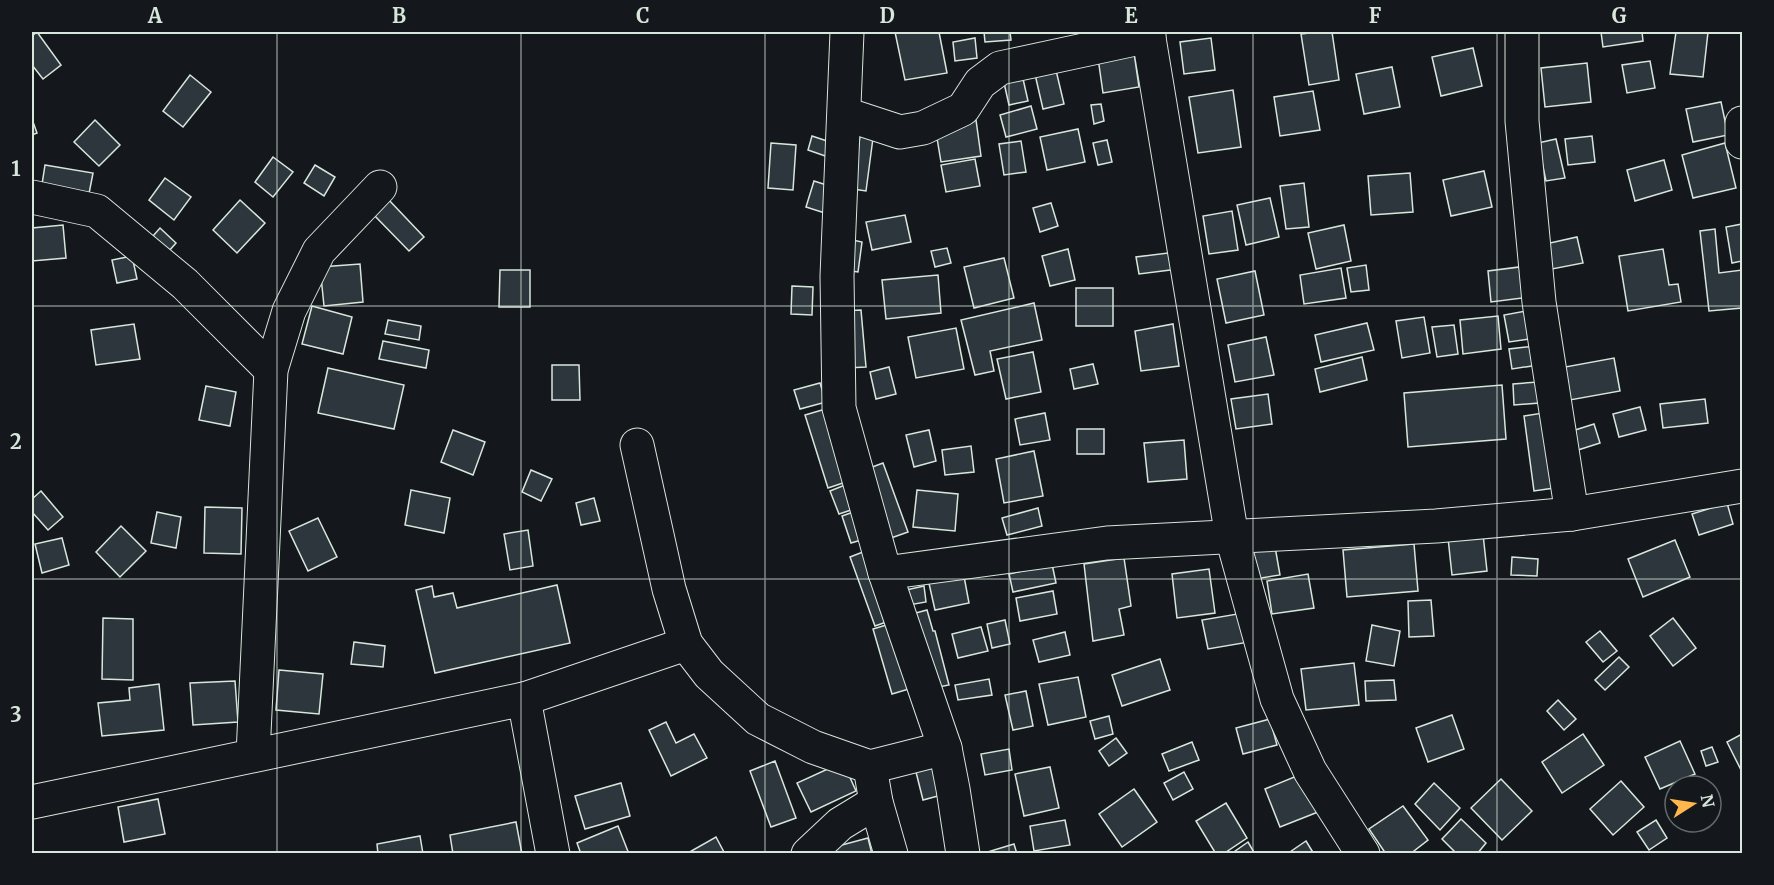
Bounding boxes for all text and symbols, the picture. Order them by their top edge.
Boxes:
text: A [147,3,163,28]
text: B [392,3,406,28]
text: C [636,3,650,28]
text: D [879,3,895,28]
text: E [1124,3,1138,28]
text: F [1369,3,1382,28]
text: G [1612,3,1627,28]
text: 1 [11,156,21,181]
text: 2 [10,429,22,454]
text: 3 [10,702,22,727]
north arrow [1663,774,1723,834]
text: N [1697,793,1719,809]

